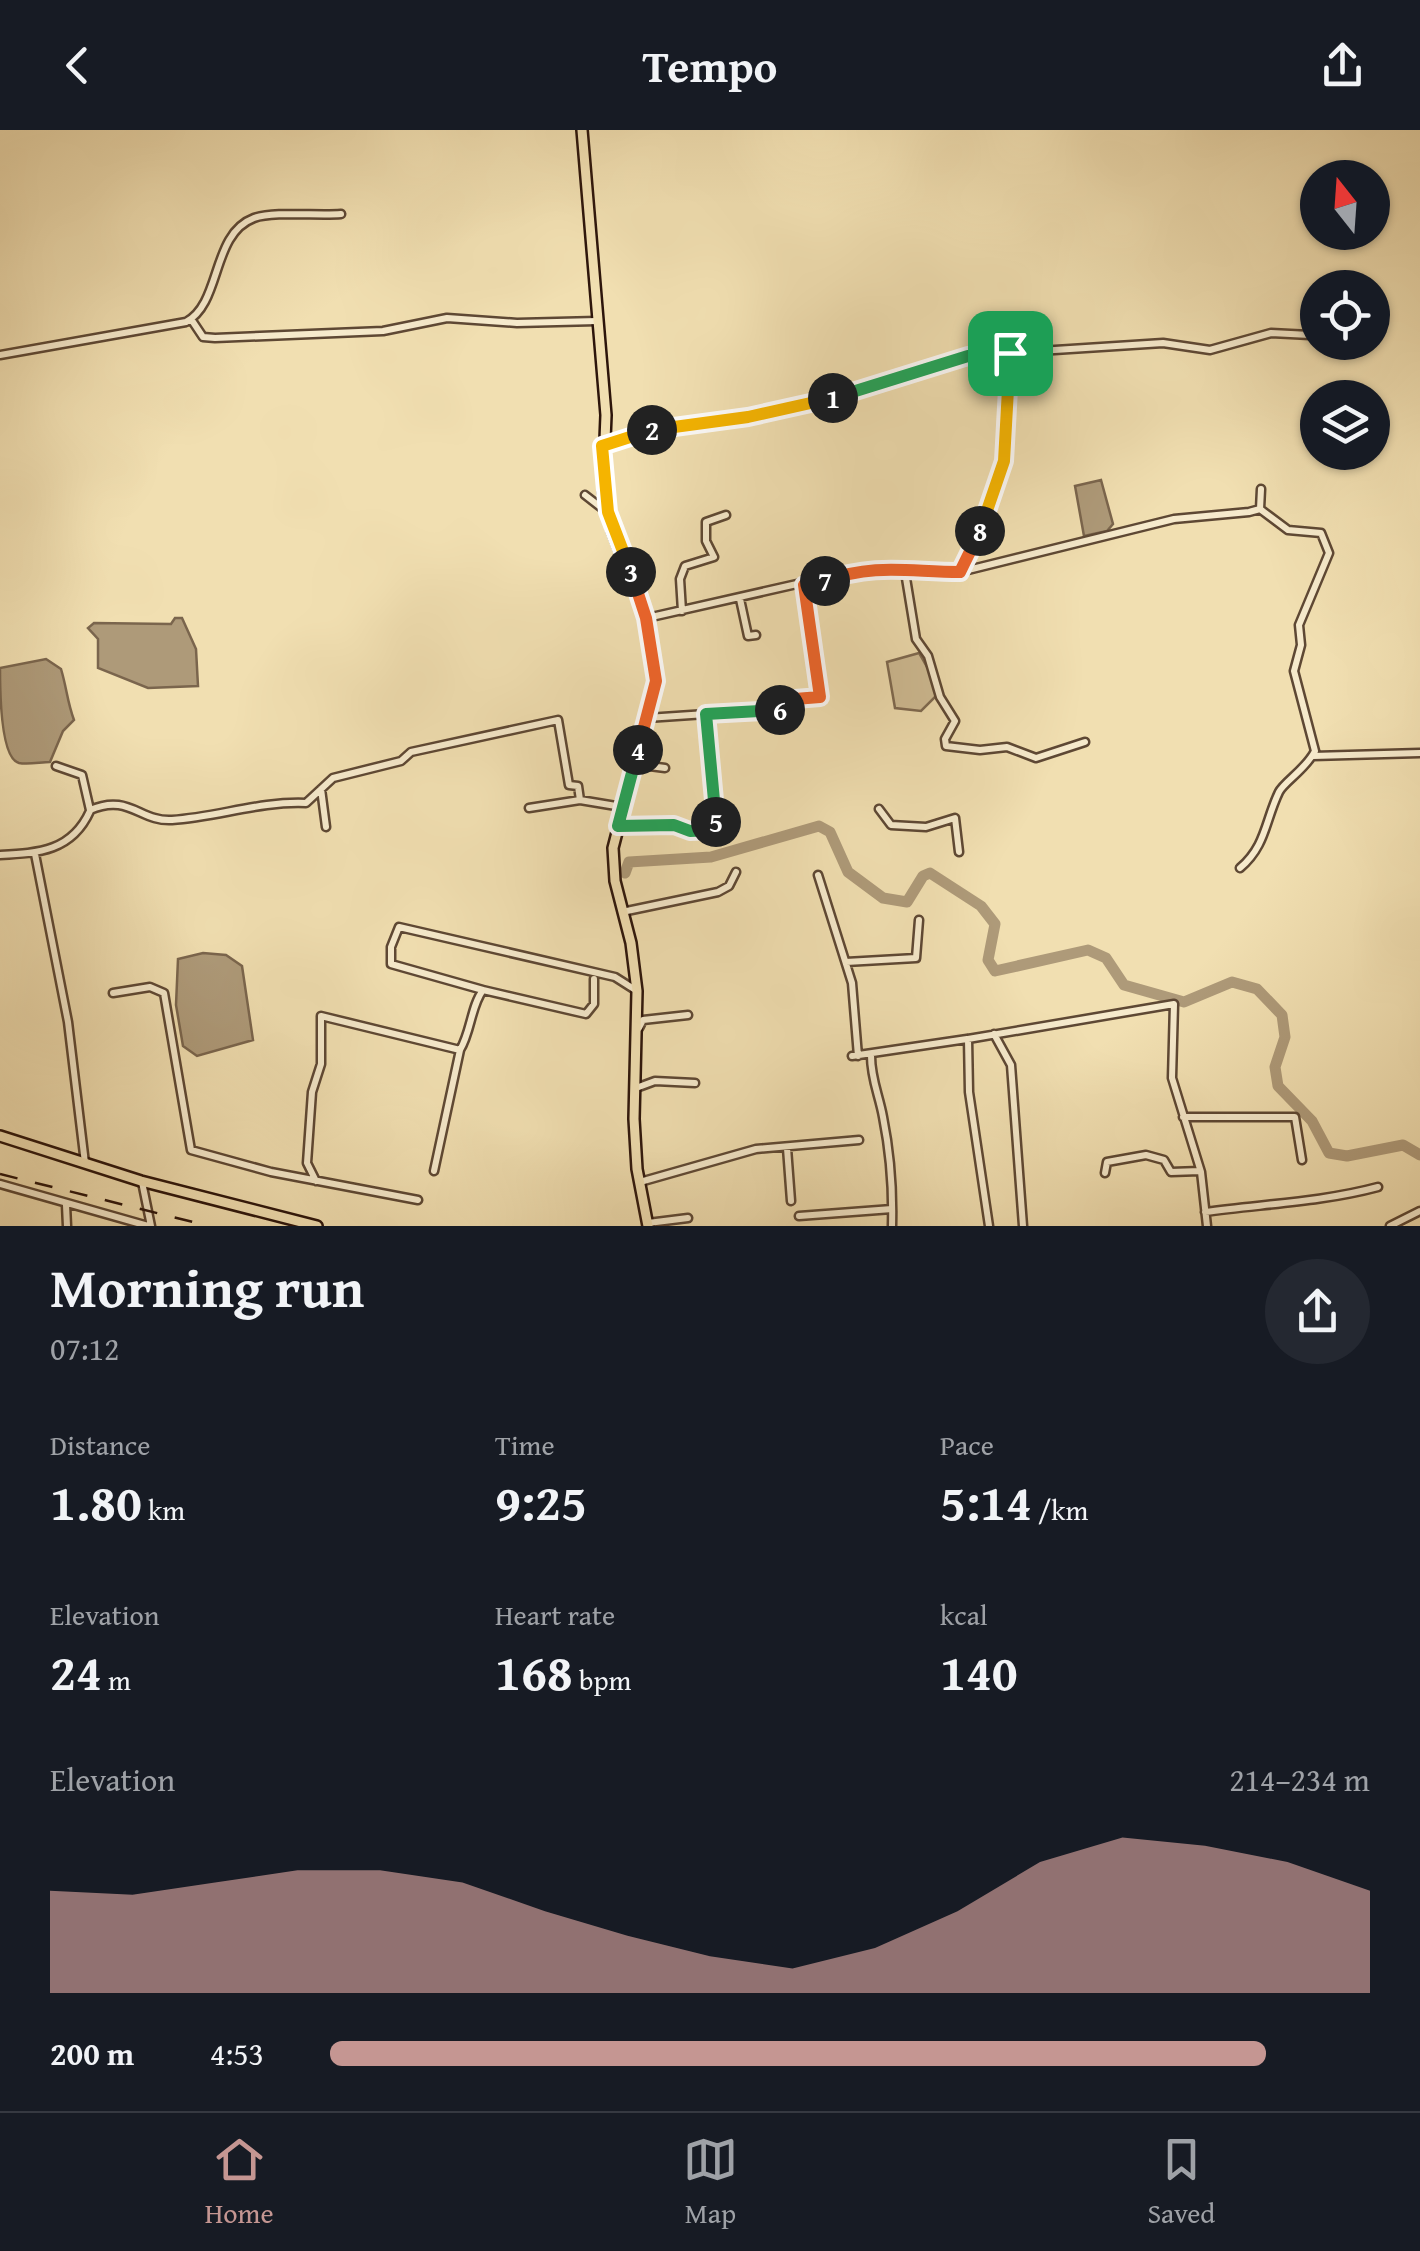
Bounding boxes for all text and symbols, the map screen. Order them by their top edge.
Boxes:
text: Tempo [643,33,778,98]
icon: back [50,38,105,93]
icon: share [1315,38,1370,93]
north arrow [1300,160,1390,250]
map controls [1300,160,1390,470]
button: locate [1300,270,1390,360]
pin [968,311,1053,396]
icon: arrive [983,326,1038,381]
pin: 1 [808,373,858,423]
text: 1 [826,377,840,418]
button: layers [1300,380,1390,470]
pin: 2 [627,405,677,455]
text: 2 [645,409,659,450]
pin: 8 [955,506,1005,556]
text: 8 [973,510,987,551]
pin: 3 [606,547,656,597]
text: 3 [624,551,638,592]
pin: 7 [800,556,850,606]
text: 7 [818,560,832,601]
pin: 6 [755,685,805,735]
text: 6 [773,689,787,730]
pin: 4 [613,725,663,775]
text: 4 [631,729,645,770]
pin: 5 [691,797,741,847]
text: 5 [709,801,723,842]
text: Morning run [50,1247,364,1327]
button: share [1265,1259,1370,1364]
text: 07:12 [50,1325,119,1372]
text: Distance [50,1424,150,1465]
text: Time [495,1424,555,1465]
text: Pace [940,1424,994,1465]
text: 1.80 [50,1465,142,1538]
text: 9:25 [495,1465,587,1538]
text: 5:14 [940,1465,1032,1538]
text: km [142,1489,185,1530]
text: /km [1032,1489,1088,1530]
text: Elevation [50,1594,160,1635]
text: Heart rate [495,1594,615,1635]
text: kcal [940,1594,988,1635]
text: 24 [50,1635,102,1708]
text: 168 [495,1635,573,1708]
text: 140 [940,1635,1018,1708]
text: m [102,1659,131,1700]
text: bpm [573,1659,631,1700]
text: Elevation [50,1756,175,1803]
text: 214–234 m [1229,1756,1370,1803]
text: 200 m [50,2030,134,2077]
text: 4:53 [210,2030,264,2077]
tab: Home [205,2132,274,2233]
tab: Map [683,2132,738,2233]
tab: Saved [1147,2132,1215,2233]

